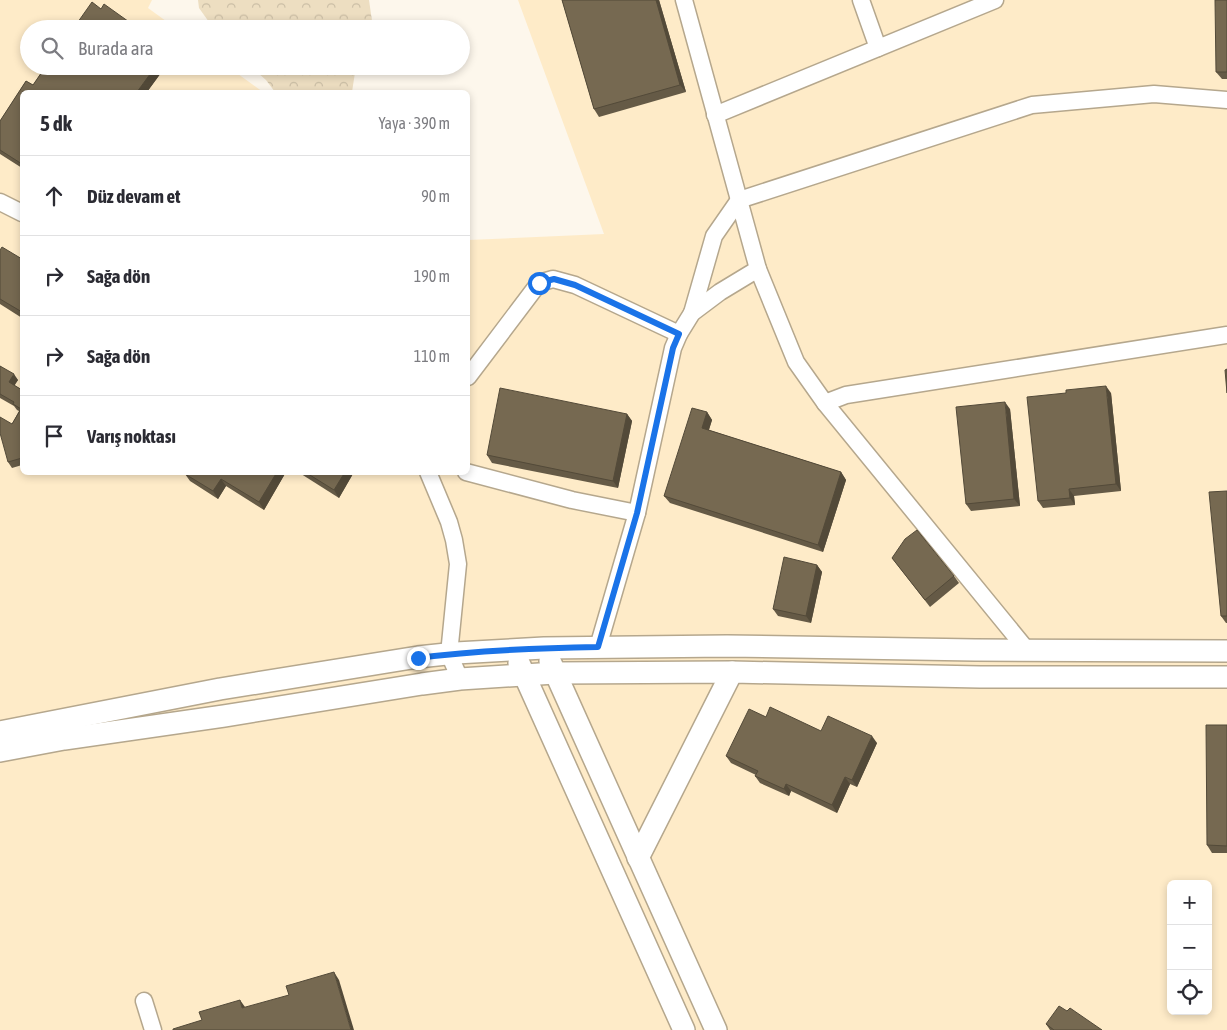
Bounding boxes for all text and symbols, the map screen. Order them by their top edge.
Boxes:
search box [20,20,470,75]
icon: search [38,34,66,62]
text: Burada ara [78,37,154,59]
text: 5 dk [40,111,72,135]
text: Yaya · 390 m [378,114,450,132]
icon: ahead [40,182,68,210]
text: Düz devam et [87,185,181,207]
text: 90 m [421,187,450,205]
icon: right [40,262,68,290]
text: Sağa dön [87,265,150,287]
text: 190 m [414,267,450,285]
route start [528,272,551,295]
icon: right [40,342,68,370]
text: Sağa dön [87,345,150,367]
text: 110 m [414,347,450,365]
icon: arrive [40,422,68,450]
text: Varış noktası [87,425,176,447]
route end [407,647,430,670]
map controls [1167,880,1212,1015]
button: + [1167,880,1212,925]
button: − [1167,925,1212,970]
button: locate [1167,970,1212,1015]

